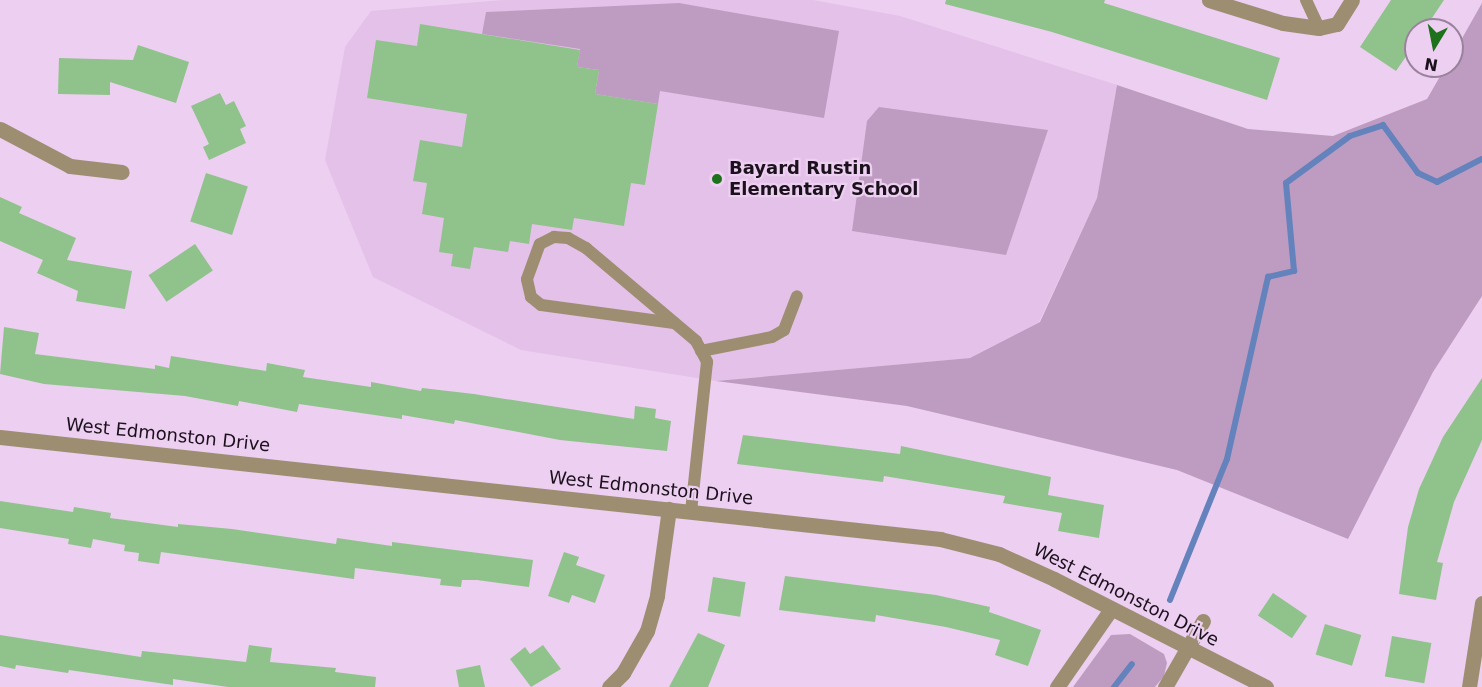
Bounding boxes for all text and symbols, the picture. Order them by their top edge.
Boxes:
north arrow [1404,18,1464,78]
text: N [1423,54,1439,75]
place label: Bayard Rustin Elementary School [729,158,918,201]
marker: Bayard Rustin Elementary School [710,172,724,186]
street label: West Edmonston Drive [65,414,271,456]
street label: West Edmonston Drive [548,467,754,509]
street label: West Edmonston Drive [1030,539,1222,651]

